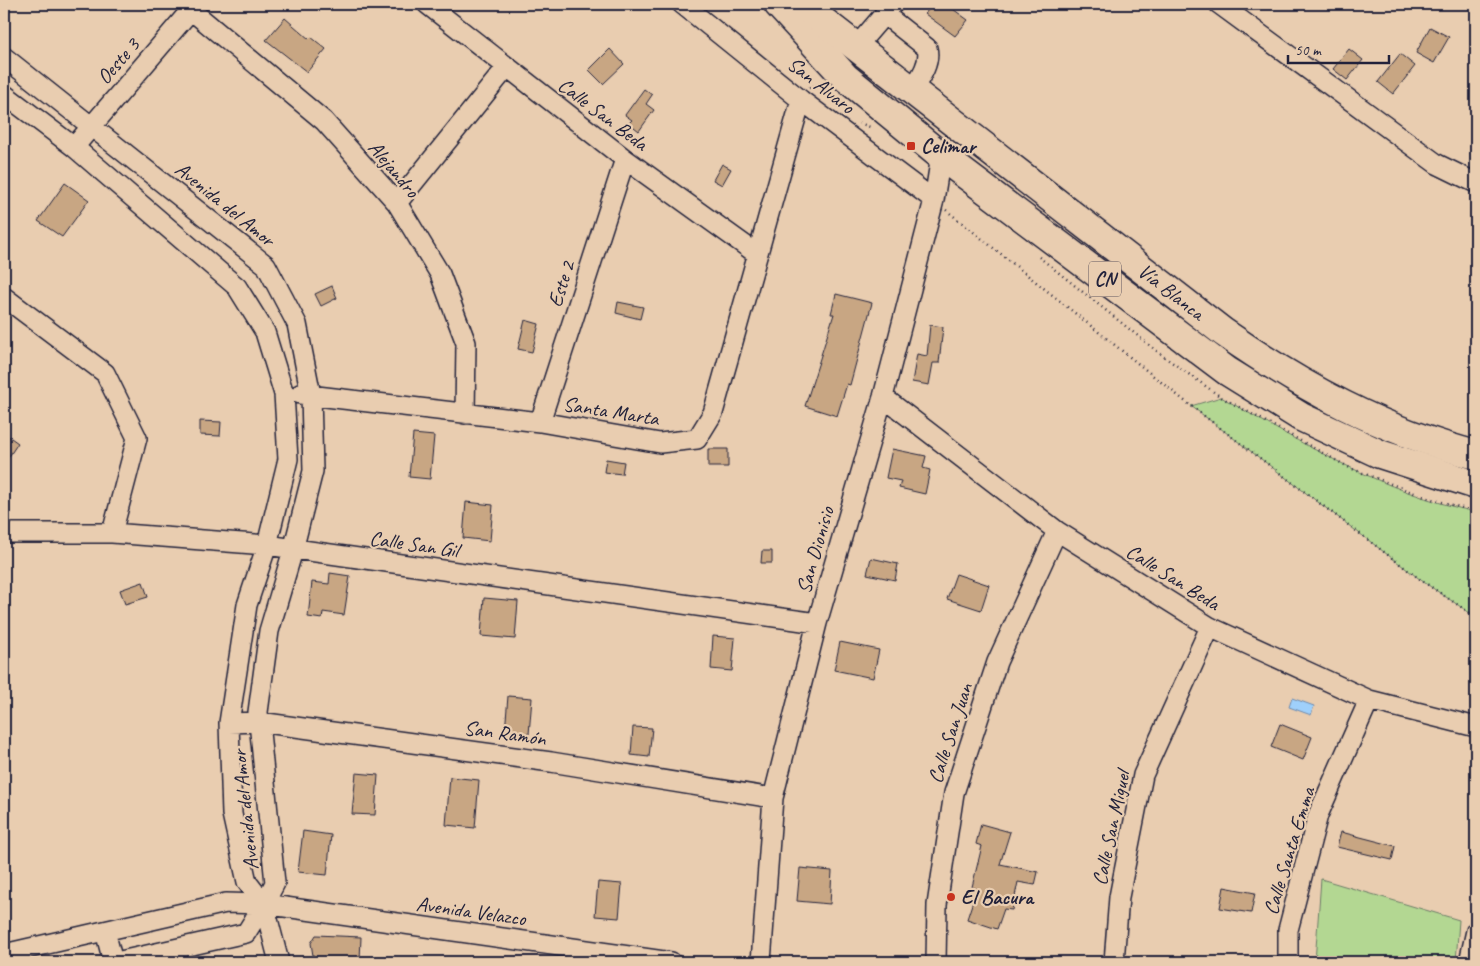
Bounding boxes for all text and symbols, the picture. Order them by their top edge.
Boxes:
street label: Oeste 3 [91,31,146,89]
scale bar [1288,32,1389,64]
text: 50 m [1295,41,1322,60]
street label: San Alvaro [782,51,861,120]
street label: Calle San Beda [553,72,654,157]
place label: Celimar [921,133,978,159]
street label: Alejandro [363,135,426,204]
marker: Celimar [905,140,917,152]
street label: Avenida del Amor [170,156,282,254]
street label: Este 2 [541,256,581,310]
street label: Vía Blanca [1133,258,1212,327]
road number: CN [1089,262,1121,296]
street label: Santa Marta [561,391,662,432]
street label: San Dionisio [790,502,840,596]
street label: Calle San Gil [368,525,463,564]
street label: Calle San Beda [1121,538,1226,617]
street label: Calle San Juan [922,679,979,786]
street label: San Ramón [462,714,548,752]
street label: Avenida del Amor [226,746,264,871]
street label: Calle San Miguel [1086,765,1137,887]
street label: Calle Santa Emma [1257,783,1321,918]
place label: El Bacura [961,884,1035,910]
street label: Avenida Velazco [415,890,529,932]
marker: El Bacura [945,891,957,903]

